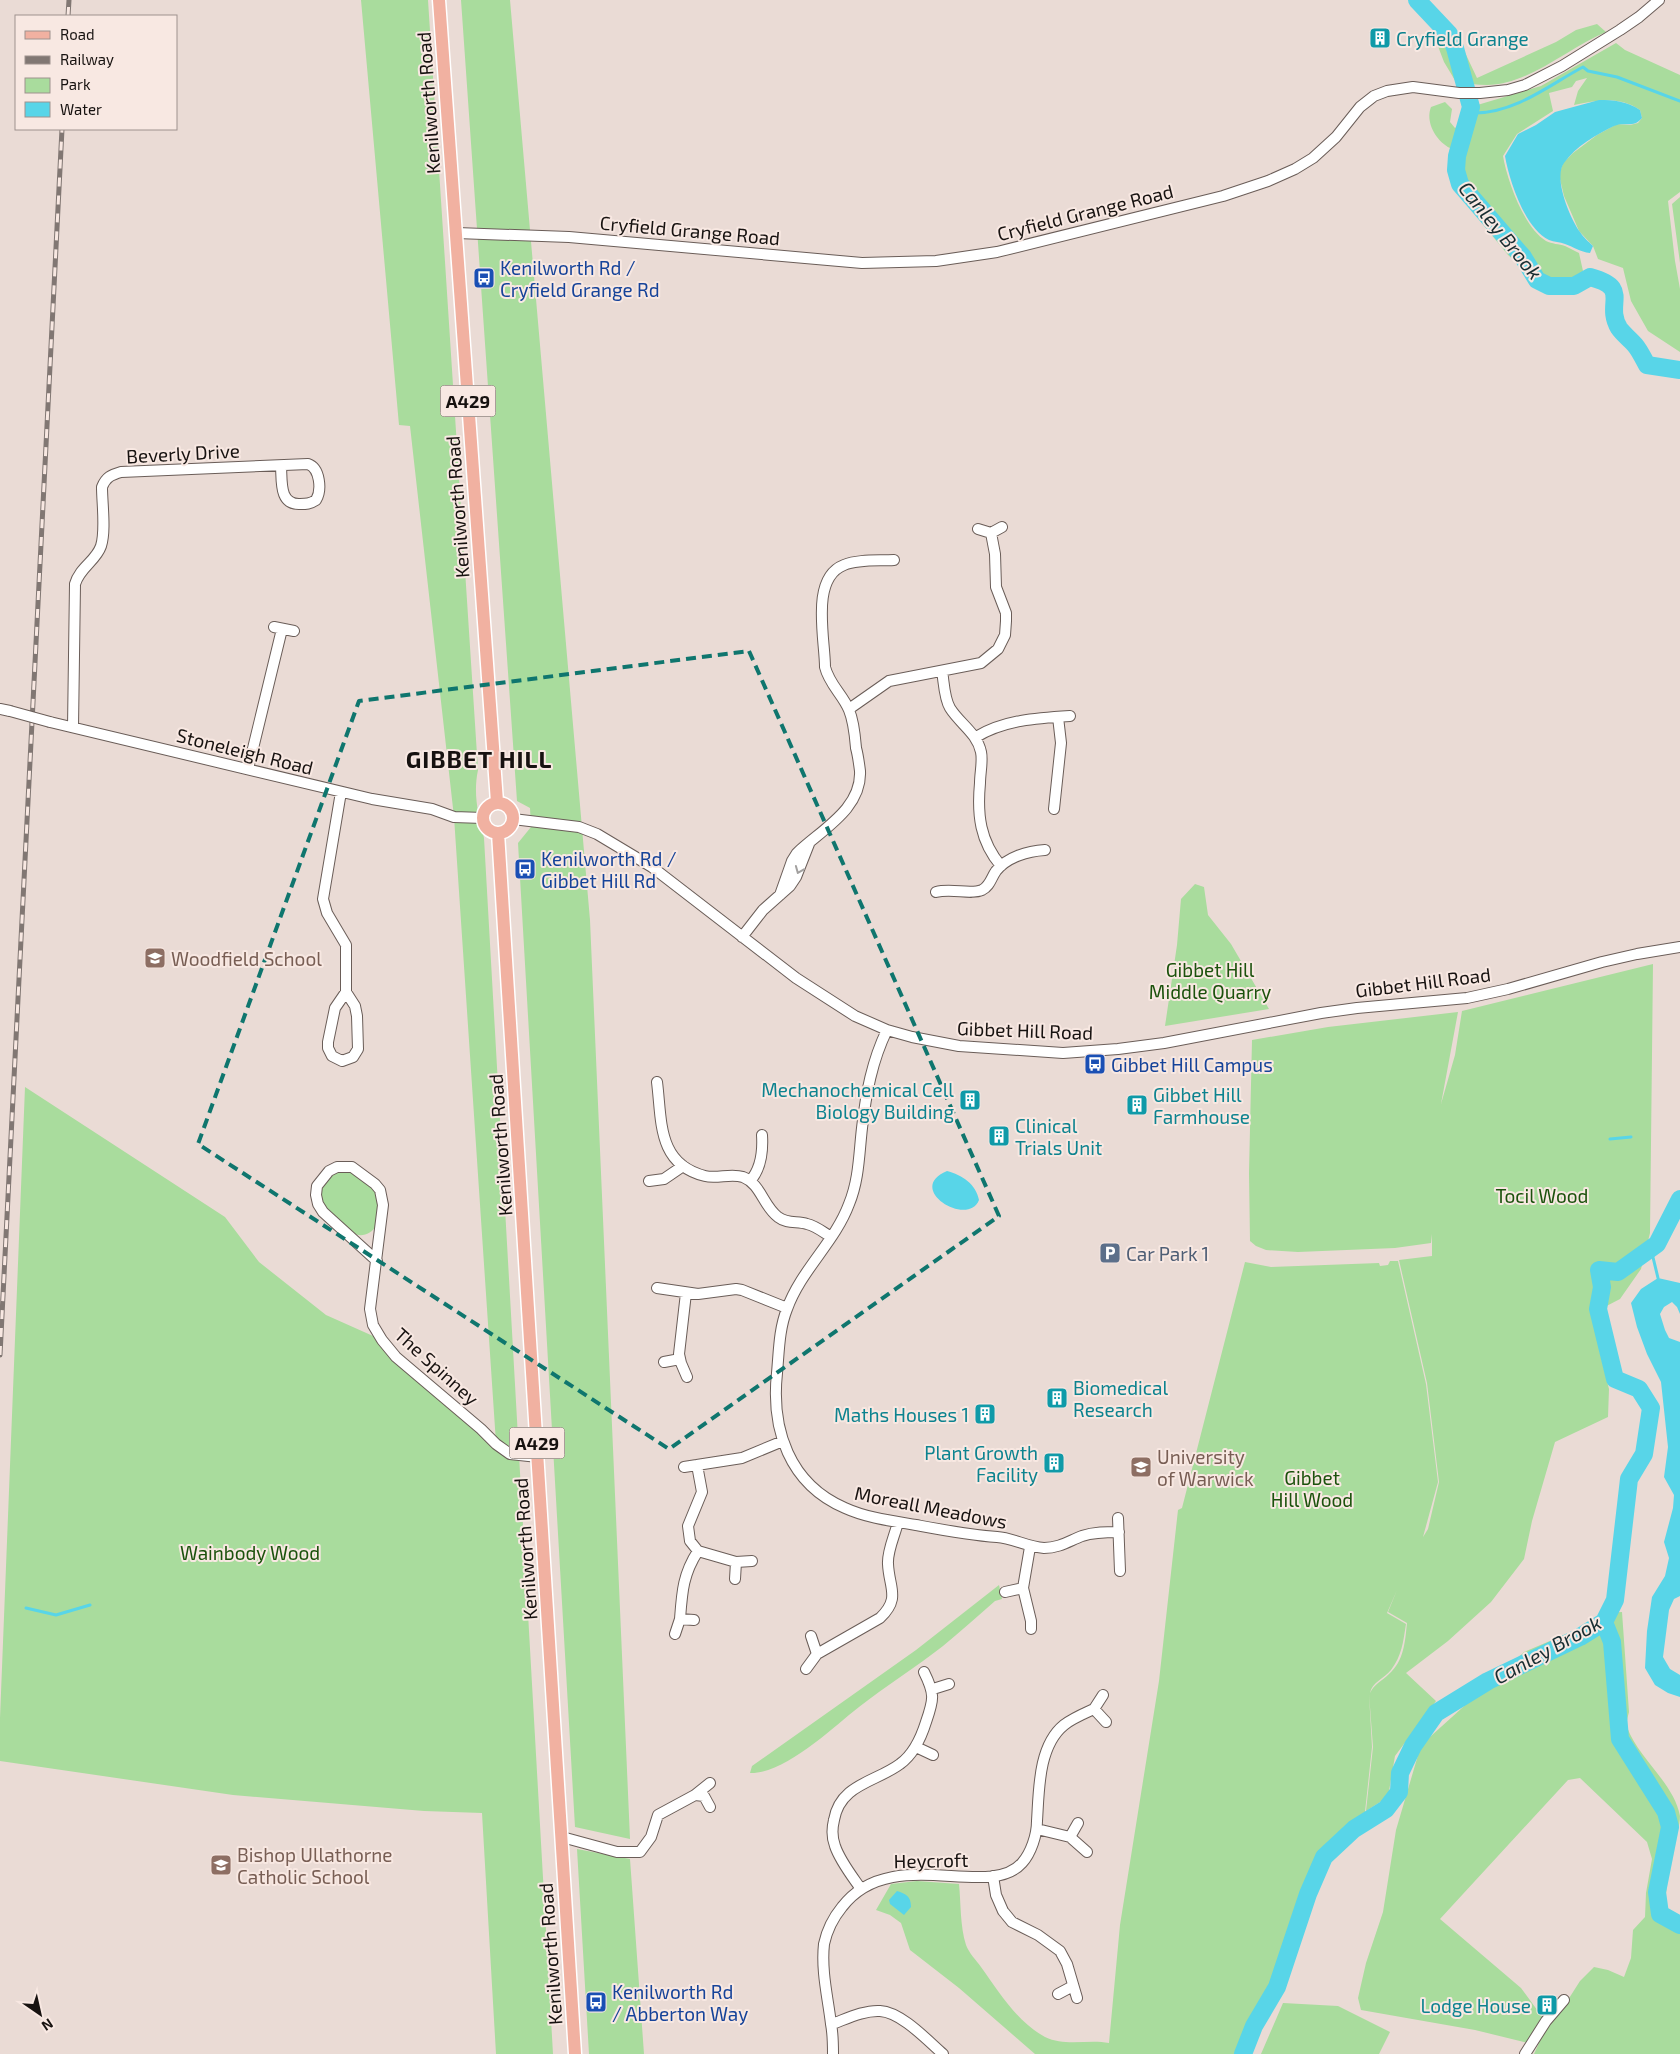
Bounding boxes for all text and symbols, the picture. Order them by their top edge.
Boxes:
legend [15,15,178,130]
text: Road [60,25,95,43]
building icon: Cryfield Grange [1368,26,1392,50]
place label: Cryfield Grange [1396,27,1529,50]
street label: Kenilworth Road [412,31,444,175]
text: Railway [60,50,114,68]
text: Park [60,75,91,93]
text: Water [60,100,102,118]
water label: Canley Brook [1453,176,1548,284]
street label: Cryfield Grange Road [995,179,1175,245]
street label: Cryfield Grange Road [599,211,781,249]
place label: Kenilworth Rd / Cryfield Grange Rd [500,256,660,301]
bus stop icon: Kenilworth Rd / Cryfield Grange Rd [472,266,496,290]
road number: A429 [440,386,496,416]
street label: Kenilworth Road [441,435,473,579]
street label: Beverly Drive [126,439,240,467]
street label: Stoneleigh Road [174,723,316,779]
district label: GIBBET HILL [406,744,552,773]
place label: Kenilworth Rd / Gibbet Hill Rd [541,847,677,892]
bus stop icon: Kenilworth Rd / Gibbet Hill Rd [513,857,537,881]
one-way arrow [795,865,805,874]
school or university icon: Woodfield School [143,946,167,970]
place label: Woodfield School [171,947,322,970]
park label: Gibbet Hill Middle Quarry [1149,958,1271,1003]
street label: Gibbet Hill Road [1354,962,1492,1002]
street label: Gibbet Hill Road [957,1016,1093,1044]
bus stop icon: Gibbet Hill Campus [1083,1052,1107,1076]
place label: Gibbet Hill Campus [1111,1053,1273,1076]
street label: Kenilworth Road [484,1073,516,1217]
place label: Mechanochemical Cell Biology Building [761,1078,954,1123]
place label: Gibbet Hill Farmhouse [1153,1083,1250,1128]
building icon: Mechanochemical Cell Biology Building [958,1088,982,1112]
building icon: Gibbet Hill Farmhouse [1125,1093,1149,1117]
place label: Clinical Trials Unit [1015,1114,1102,1159]
building icon: Clinical Trials Unit [987,1124,1011,1148]
park label: Tocil Wood [1495,1184,1589,1207]
parking icon: Car Park 1 [1098,1241,1122,1265]
place label: Car Park 1 [1126,1242,1209,1265]
street label: The Spinney [390,1322,484,1410]
place label: Biomedical Research [1073,1376,1168,1421]
building icon: Biomedical Research [1045,1386,1069,1410]
building icon: Maths Houses 1 [973,1402,997,1426]
place label: Maths Houses 1 [834,1403,969,1426]
road number: A429 [510,1428,564,1459]
place label: Plant Growth Facility [924,1441,1038,1486]
place label: University of Warwick [1157,1445,1254,1490]
building icon: Plant Growth Facility [1042,1451,1066,1475]
school or university icon: University of Warwick [1129,1455,1153,1479]
park label: Gibbet Hill Wood [1271,1466,1353,1511]
street label: Kenilworth Road [509,1477,541,1621]
street label: Moreall Meadows [853,1481,1009,1533]
park label: Wainbody Wood [180,1541,320,1564]
water label: Canley Brook [1489,1610,1605,1689]
place label: Bishop Ullathorne Catholic School [237,1843,393,1888]
street label: Heycroft [893,1848,969,1872]
school or university icon: Bishop Ullathorne Catholic School [209,1853,233,1877]
street label: Kenilworth Road [534,1882,566,2026]
place label: Kenilworth Rd / Abberton Way [612,1980,748,2025]
north arrow [15,1989,65,2039]
bus stop icon: Kenilworth Rd / Abberton Way [584,1990,608,2014]
building icon: Lodge House [1535,1993,1559,2017]
place label: Lodge House [1420,1994,1531,2017]
text: N [39,2015,56,2035]

